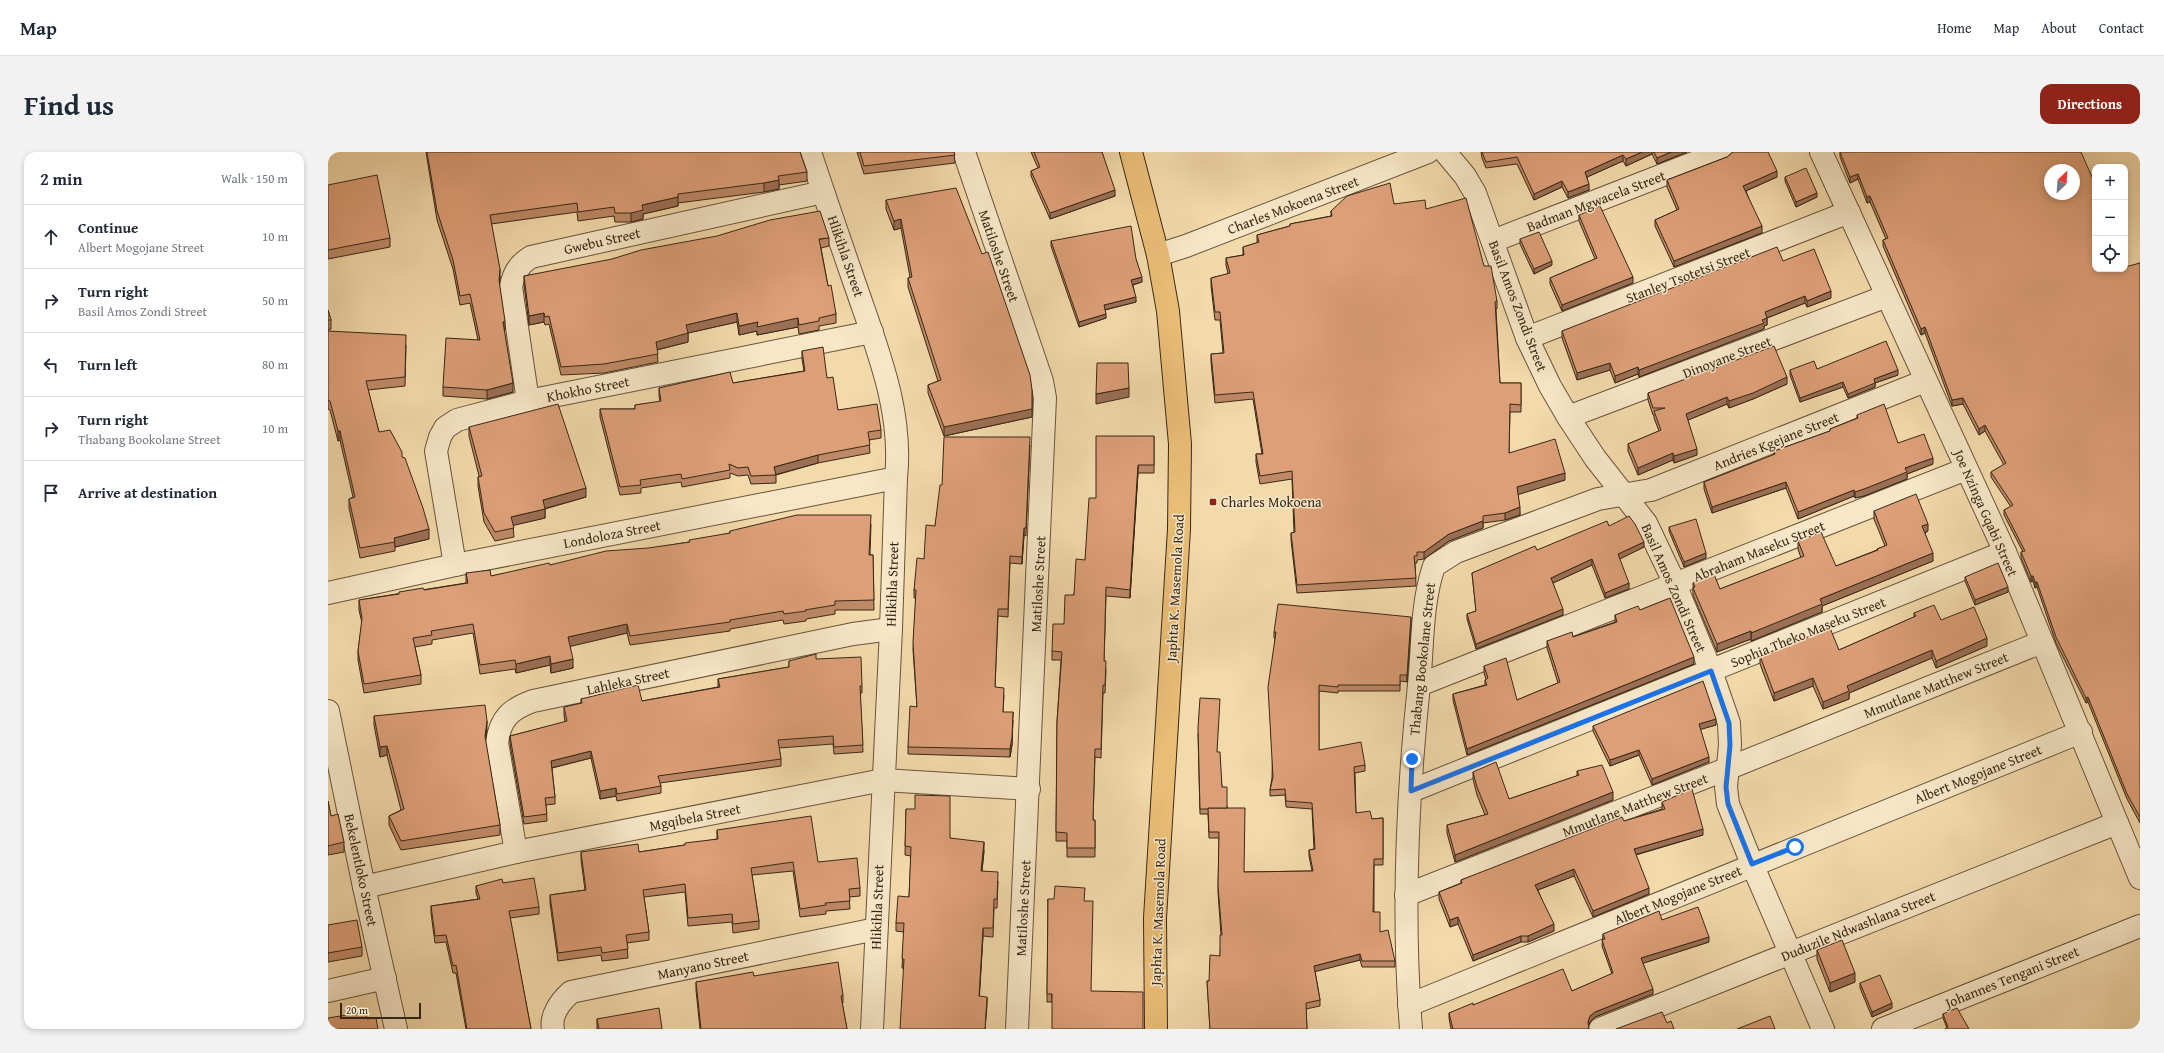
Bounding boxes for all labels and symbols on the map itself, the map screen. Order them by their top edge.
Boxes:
north arrow [2044,164,2080,200]
street label: Badman Mgwacela Street [1523,165,1669,237]
street label: Charles Mokoena Street [1224,171,1362,239]
street label: Matiloshe Street [974,207,1024,305]
street label: Hlikihla Street [823,213,869,300]
street label: Gwebu Street [562,222,642,259]
street label: Basil Amos Zondi Street [1484,237,1552,375]
street label: Stanley Tsotetsi Street [1623,242,1753,308]
street label: Dinoyane Street [1680,331,1774,383]
street label: Khokho Street [545,371,631,407]
street label: Andries Kgejane Street [1710,407,1842,475]
street label: Joe Nzinga Gqabi Street [1948,445,2023,580]
place label: Charles Mokoena [1221,492,1322,512]
marker: Charles Mokoena [1208,497,1218,507]
street label: Japhta K. Masemola Road [1161,513,1189,664]
street label: Londoloza Street [562,515,662,553]
street label: Abraham Maseku Street [1690,515,1828,587]
street label: Basil Amos Zondi Street [1637,520,1711,656]
street label: Matiloshe Street [1025,535,1051,633]
street label: Hlikihla Street [881,541,903,627]
street label: Thabang Bookolane Street [1404,581,1440,737]
street label: Sophia Theko Maseku Street [1727,592,1889,672]
street label: Mmutlane Matthew Street [1861,647,2011,723]
street label: Lahleka Street [585,662,671,700]
street label: Albert Mogojane Street [1911,739,2045,809]
route end [1403,750,1421,768]
street label: Mmutlane Matthew Street [1559,768,1711,842]
street label: Mgqibela Street [648,798,742,836]
street label: Bekelentloko Street [339,812,383,928]
street label: Japhta K. Masemola Road [1145,837,1171,988]
route start [1786,838,1804,856]
street label: Matiloshe Street [1010,859,1036,957]
street label: Albert Mogojane Street [1611,860,1745,930]
street label: Hlikihla Street [866,864,888,950]
street label: Duduzile Ndwashlana Street [1778,886,1938,966]
street label: Johannes Tengani Street [1940,941,2082,1014]
street label: Manyano Street [656,946,751,984]
scale bar [340,1001,421,1020]

